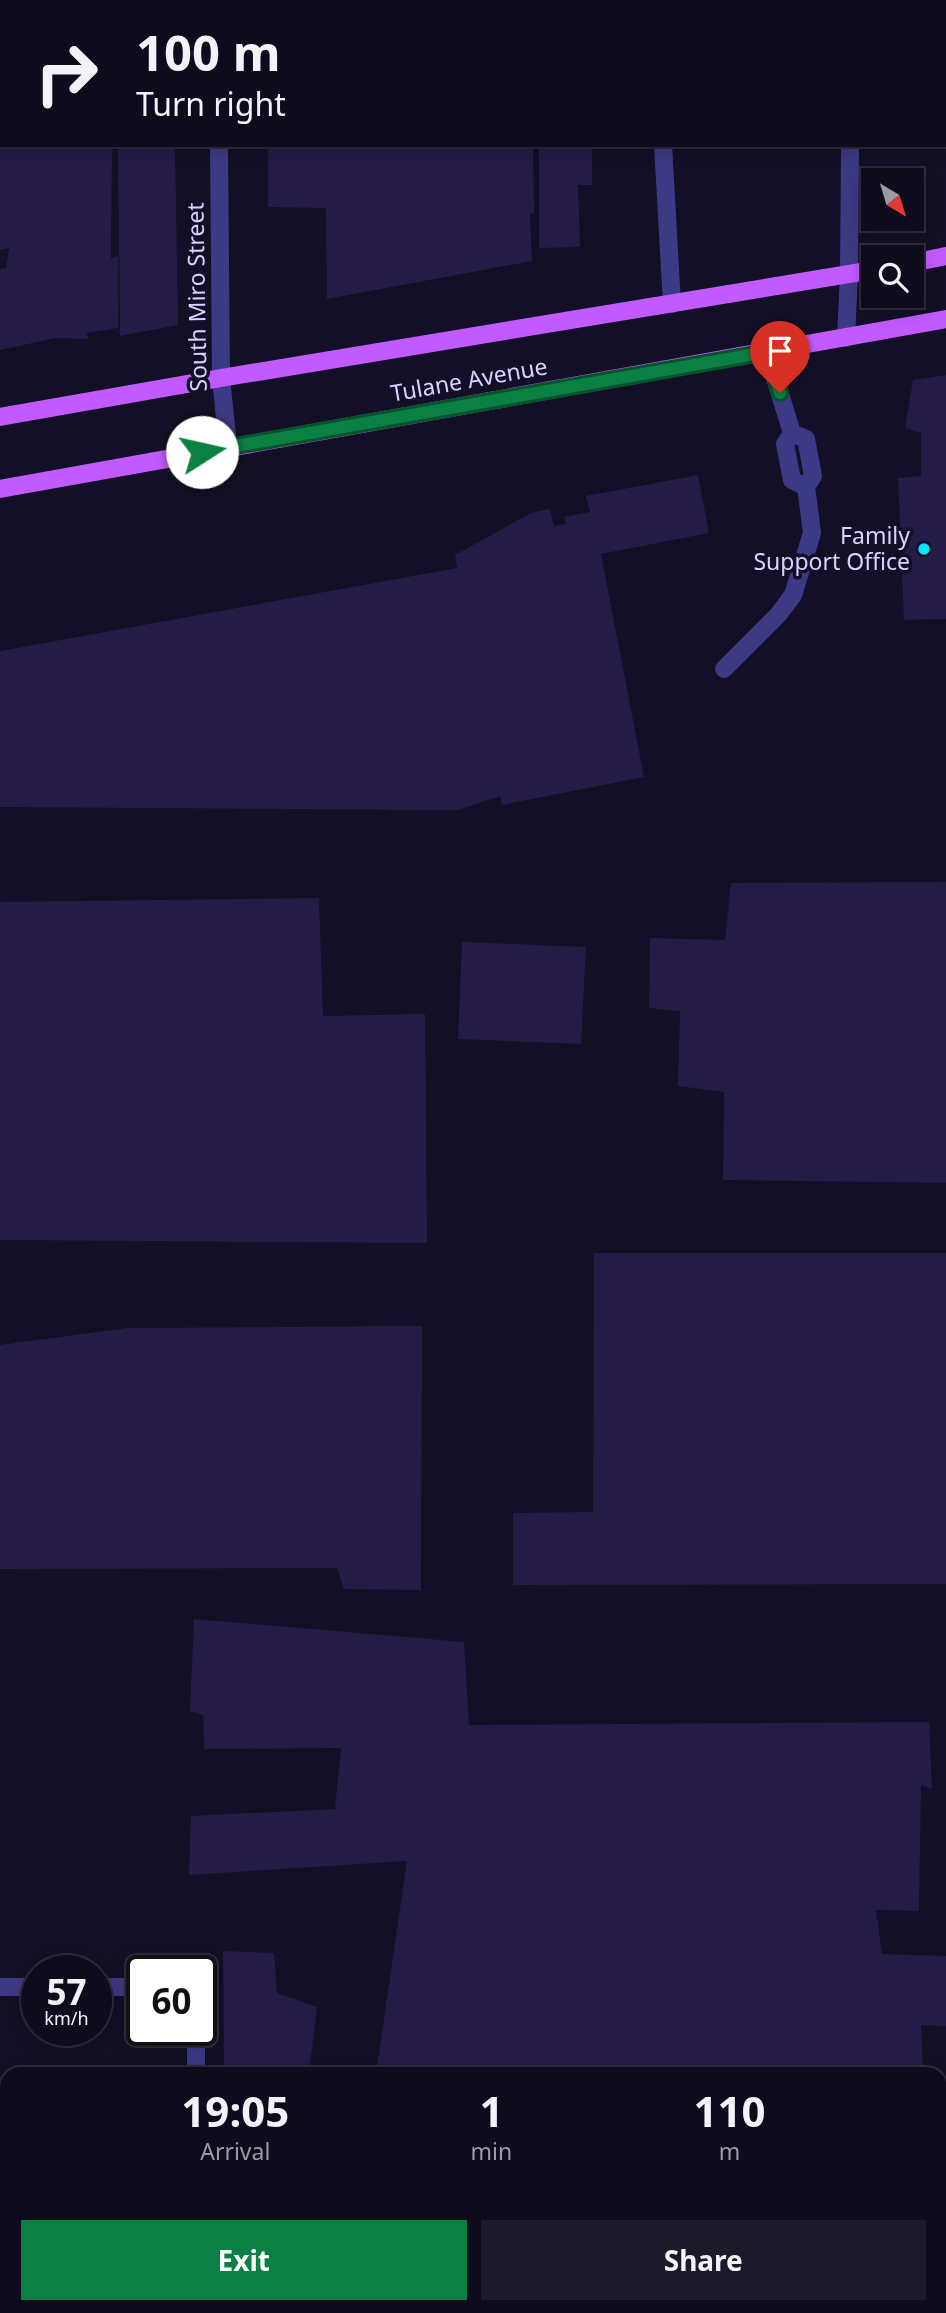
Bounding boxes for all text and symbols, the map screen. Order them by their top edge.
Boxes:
text: 100 m [136,19,281,85]
icon: right [21,28,112,119]
text: Turn right [136,82,286,125]
north arrow [861,168,924,231]
map controls [861,168,924,308]
street label: South Miro Street [178,202,214,392]
button: search [861,245,924,308]
pin [750,321,810,393]
icon: arrive [761,332,799,370]
street label: Tulane Avenue [388,349,550,409]
position arrow [165,415,239,489]
place label: Family Support Office [753,519,910,577]
marker: Family Support Office [916,541,932,557]
speed limit sign: 60 [126,1955,217,2046]
text: 57 [46,1968,87,2015]
text: km/h [44,2006,89,2030]
text: 19:05 [181,2082,289,2139]
text: 1 [479,2082,503,2139]
text: 110 [694,2082,766,2139]
text: Arrival [200,2135,270,2167]
text: min [471,2135,512,2167]
text: m [719,2135,740,2167]
button: Exit [21,2220,467,2300]
button: Share [481,2220,926,2300]

